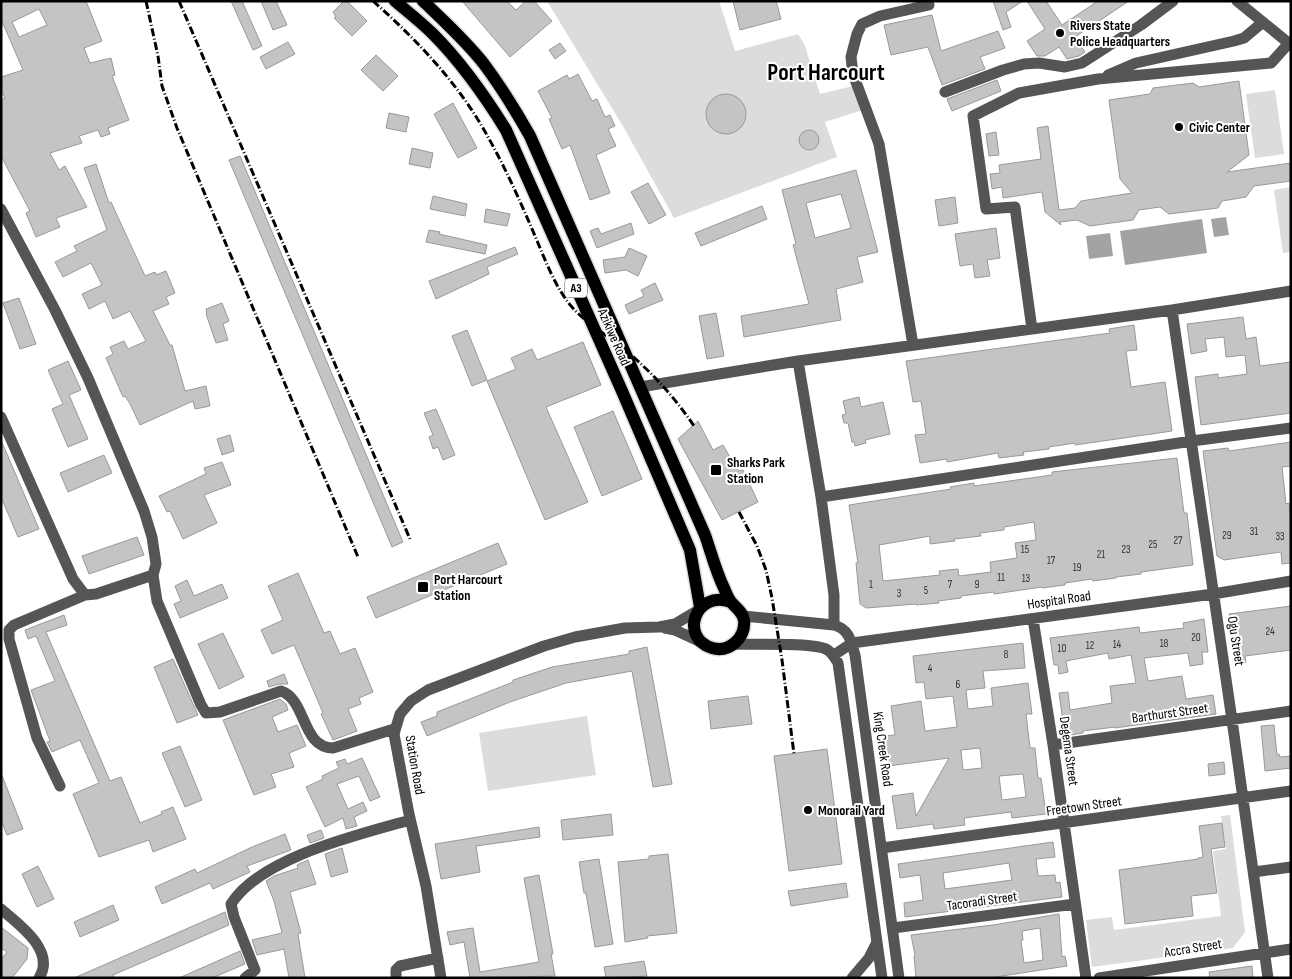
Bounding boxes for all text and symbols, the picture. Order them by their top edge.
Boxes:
place label: Rivers State Police Headquarters [1070,17,1170,50]
marker: Rivers State Police Headquarters [1054,27,1066,39]
district label: Port Harcourt [767,58,885,87]
place label: Civic Center [1189,119,1251,136]
marker: Civic Center [1173,121,1185,133]
road number: A3 [565,278,587,298]
street label: Azikiwe Road [593,305,634,368]
place label: Sharks Park Station [727,454,785,487]
marker: Sharks Park Station [709,463,723,477]
house number: 31 [1250,525,1258,538]
house number: 29 [1222,529,1232,542]
house number: 33 [1275,530,1285,543]
house number: 27 [1174,534,1183,547]
house number: 25 [1149,538,1157,551]
house number: 15 [1021,543,1029,556]
house number: 23 [1121,543,1131,556]
house number: 21 [1097,548,1105,561]
house number: 17 [1047,554,1056,567]
house number: 19 [1073,561,1081,574]
place label: Port Harcourt Station [434,571,503,604]
house number: 11 [997,571,1005,584]
house number: 13 [1022,572,1031,585]
house number: 1 [869,578,873,591]
house number: 7 [948,578,953,591]
house number: 9 [975,578,980,591]
marker: Port Harcourt Station [416,580,430,594]
house number: 5 [924,584,928,597]
house number: 3 [897,587,902,600]
street label: Hospital Road [1026,587,1092,613]
street label: Ogu Street [1224,615,1248,667]
house number: 24 [1265,625,1275,638]
house number: 20 [1191,631,1201,644]
house number: 18 [1160,637,1169,650]
house number: 14 [1113,638,1122,651]
house number: 12 [1086,639,1095,652]
house number: 10 [1058,642,1066,655]
house number: 8 [1004,648,1009,661]
house number: 4 [928,662,933,675]
house number: 6 [956,678,961,691]
street label: Barthurst Street [1131,699,1209,727]
street label: King Creek Road [869,710,897,788]
street label: Degema Street [1056,715,1082,787]
street label: Station Road [401,734,429,796]
street label: Freetown Street [1045,792,1123,820]
place label: Monorail Yard [818,802,885,819]
marker: Monorail Yard [802,804,814,816]
street label: Tacoradi Street [946,888,1018,914]
street label: Accra Street [1162,935,1223,961]

